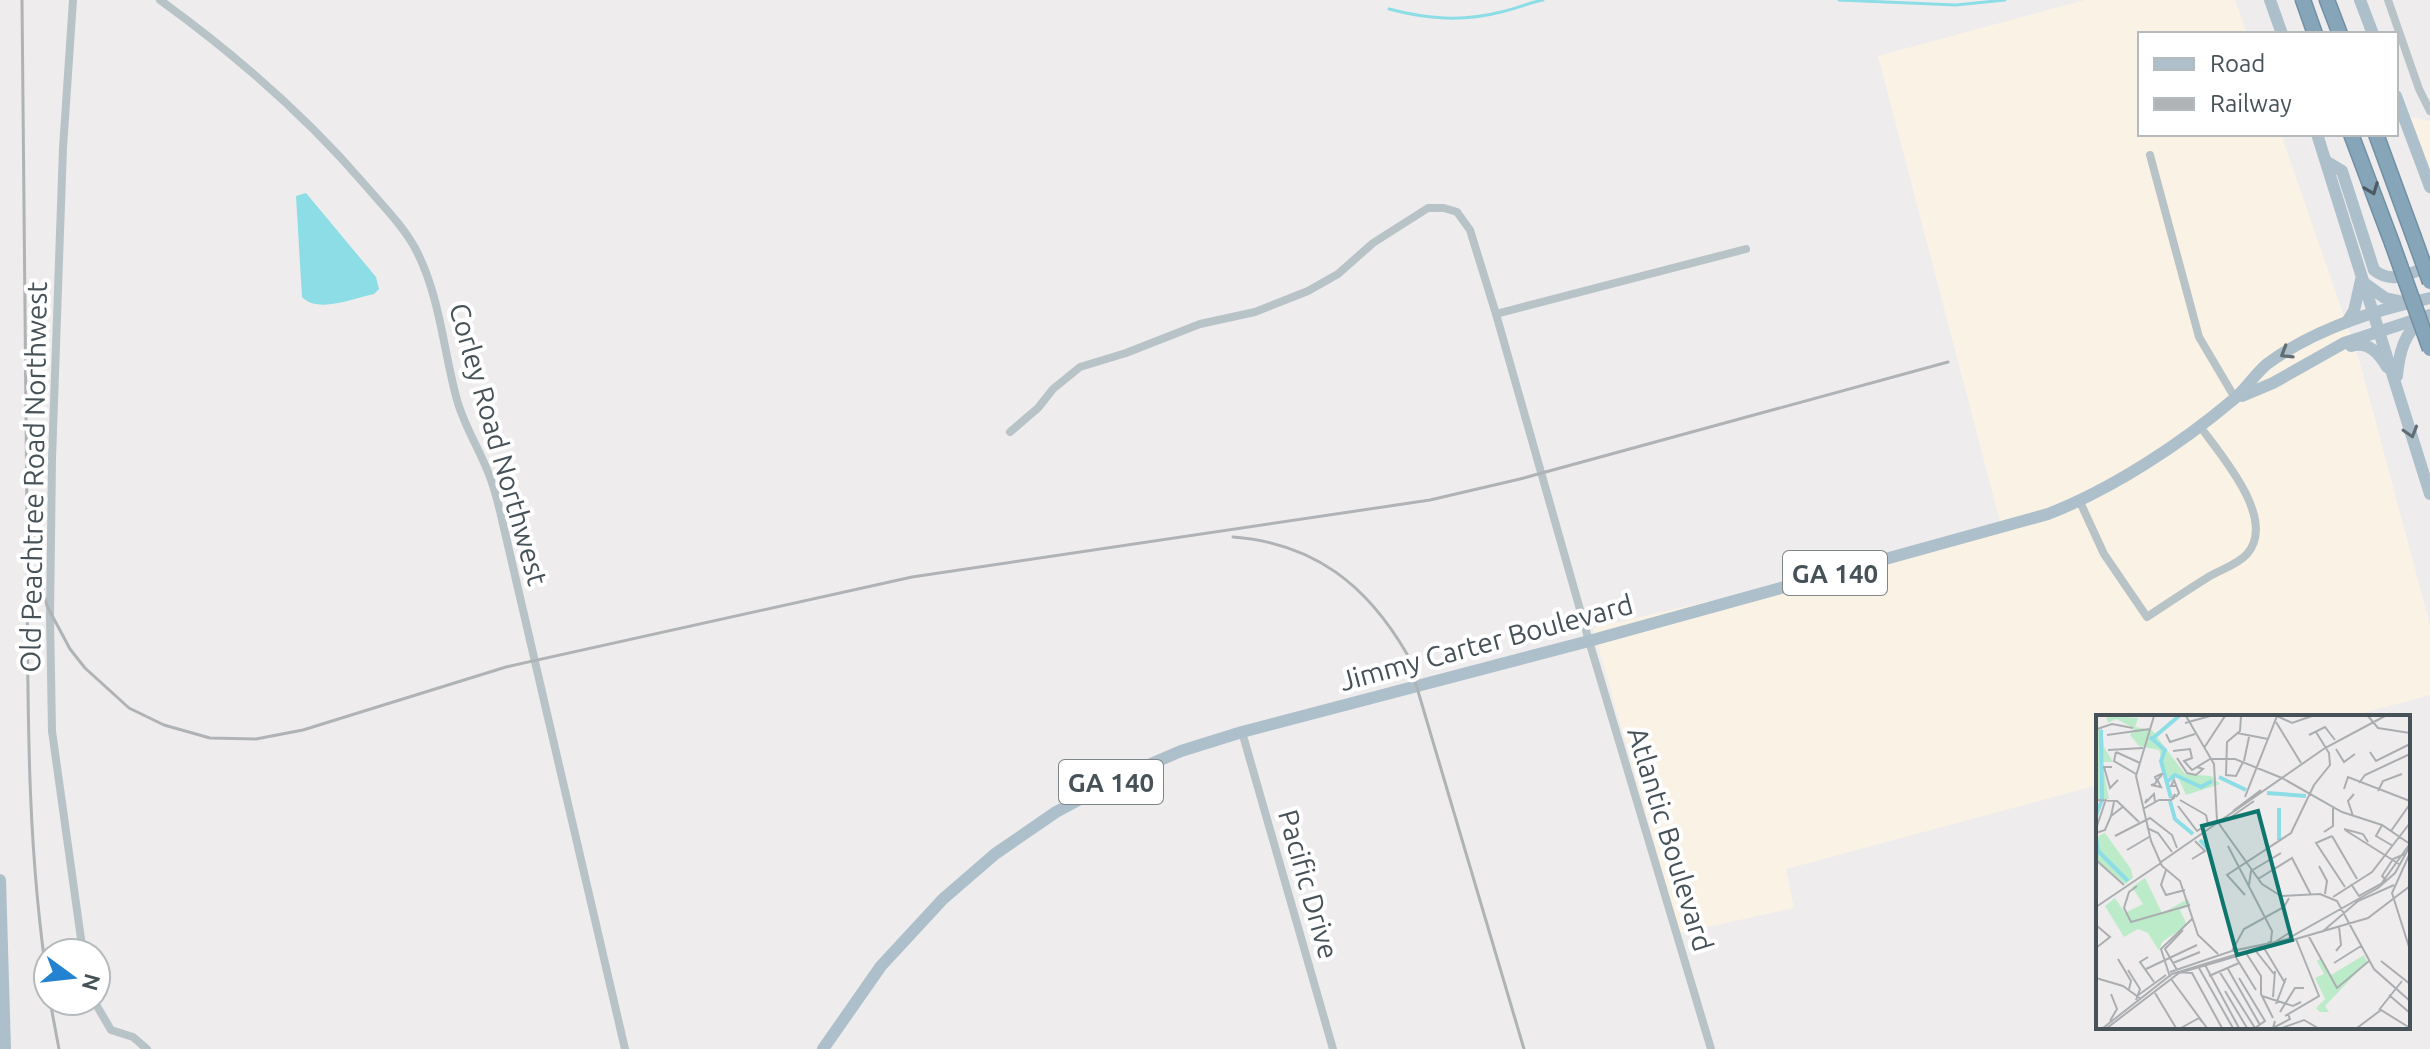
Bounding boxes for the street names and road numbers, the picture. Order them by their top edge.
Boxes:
street label: Old Peachtree Road Northwest [14,281,52,673]
street label: Corley Road Northwest [444,299,554,589]
road number: GA 140 [1783,551,1887,595]
street label: Jimmy Carter Boulevard [1336,588,1636,696]
street label: Atlantic Boulevard [1622,723,1720,955]
road number: GA 140 [1059,760,1163,804]
street label: Pacific Drive [1273,806,1345,962]

